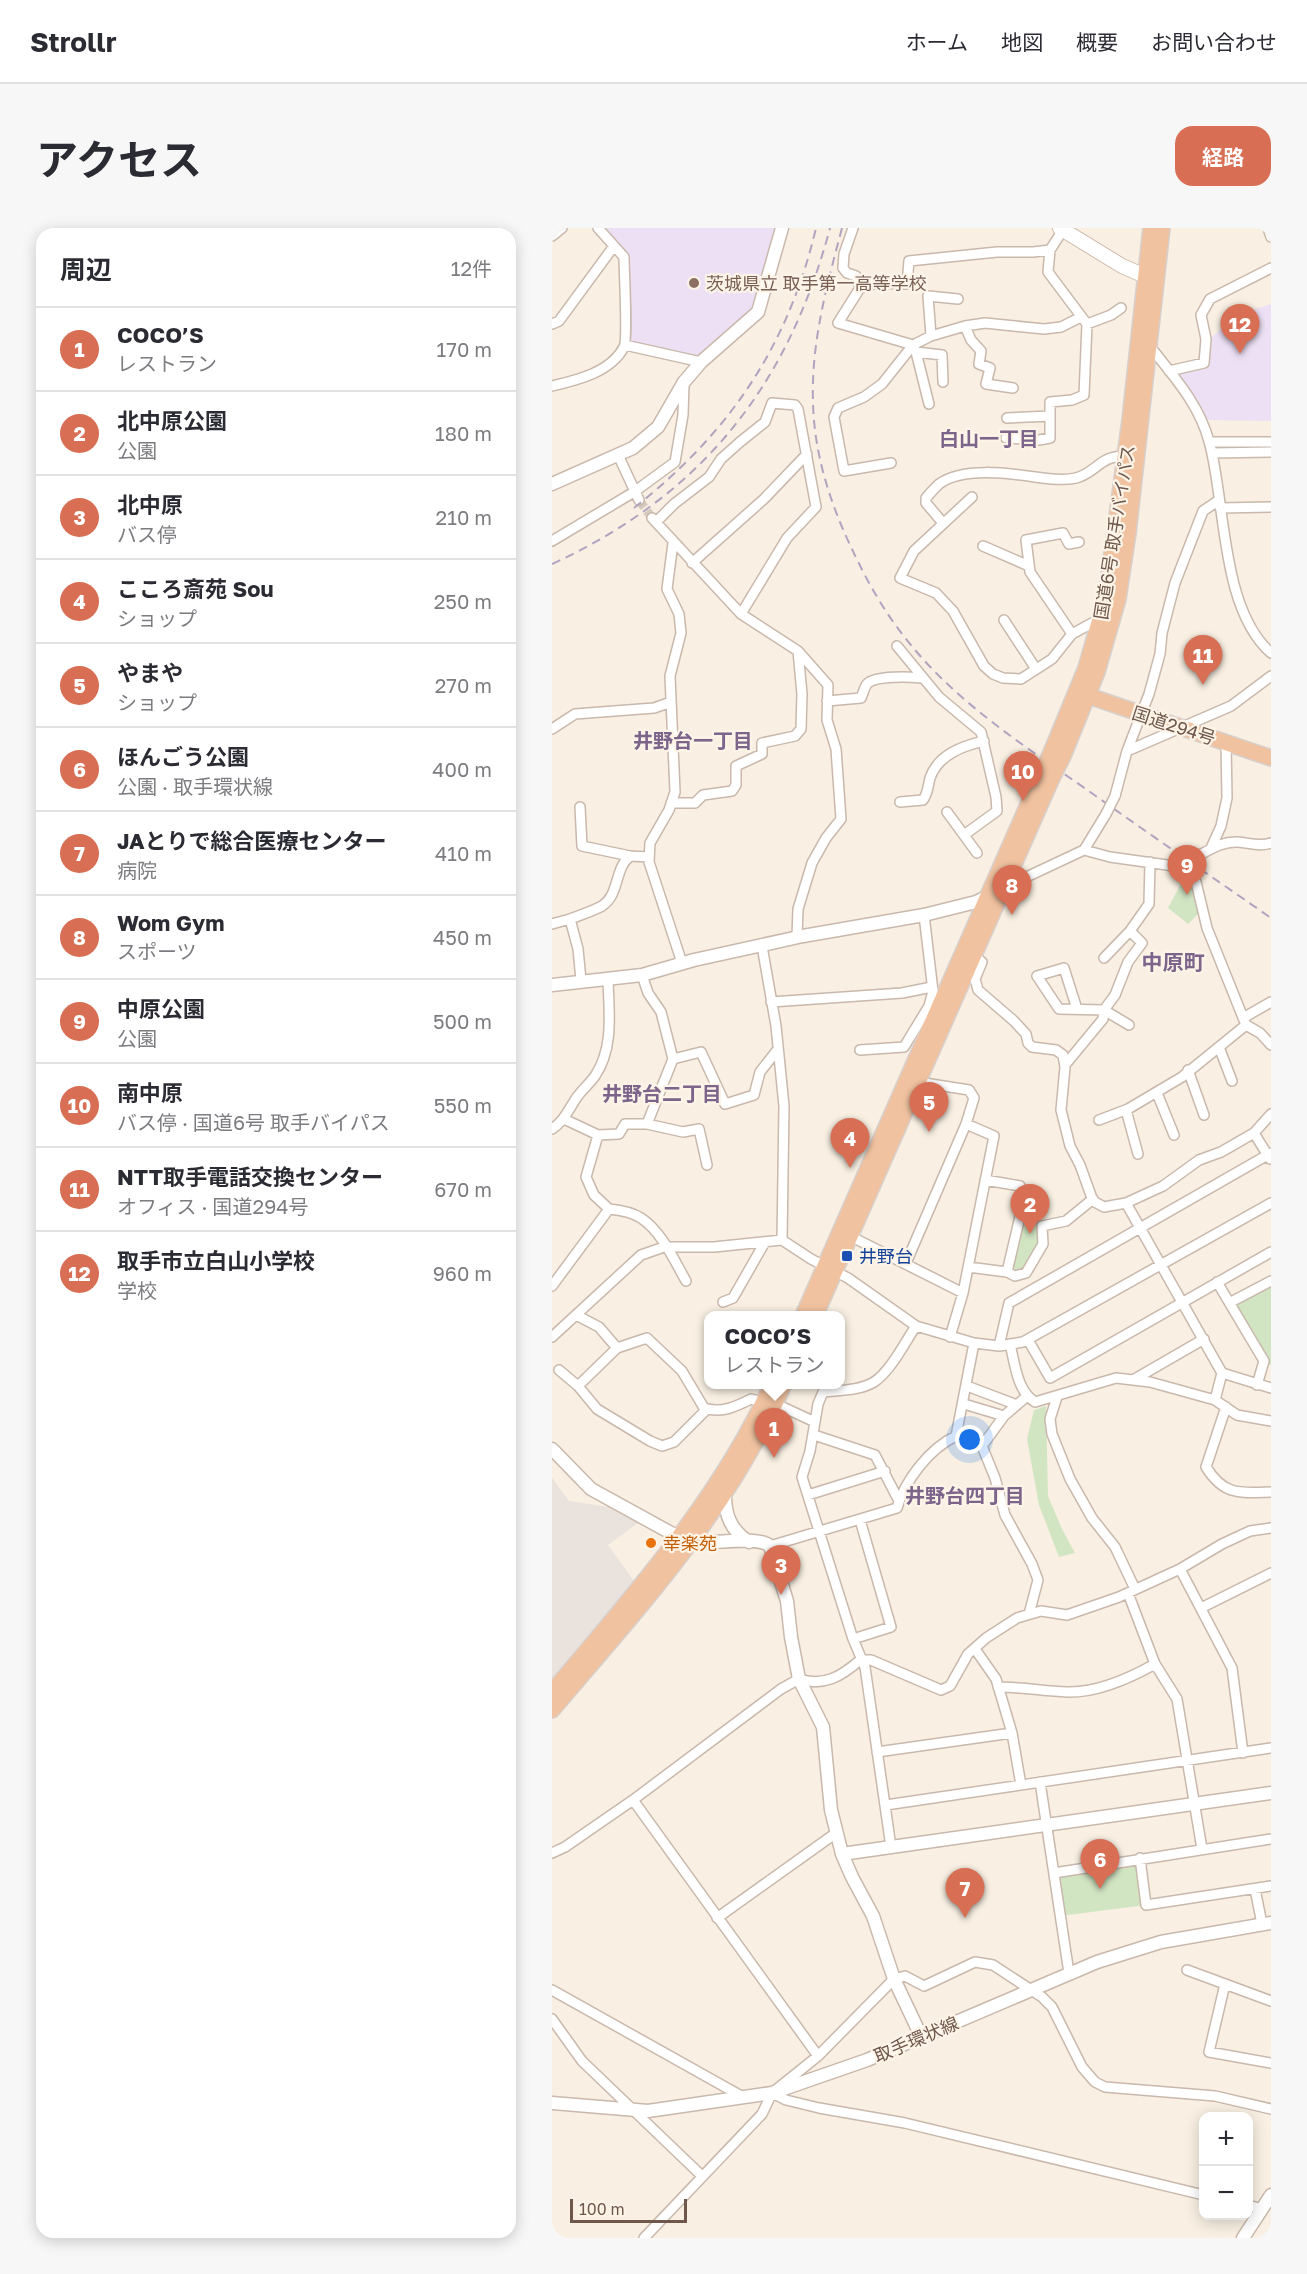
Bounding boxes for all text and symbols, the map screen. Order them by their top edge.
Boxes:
text: Strollr [30,25,117,58]
text: ホーム [906,29,968,55]
text: 地図 [1001,29,1043,55]
text: 概要 [1076,29,1118,55]
text: お問い合わせ [1151,29,1277,55]
button: 経路 [1175,126,1271,186]
text: アクセス [36,134,202,184]
text: 周辺 [60,254,112,285]
text: 12件 [451,256,492,280]
place label: 茨城県立 取手第一高等学校 [706,272,927,294]
marker: 茨城県立 取手第一高等学校 [687,276,701,290]
pin: 12 [1220,304,1260,354]
text: COCO’S [117,321,204,348]
text: 1 [74,337,85,361]
text: 170 m [437,337,492,361]
text: レストラン [117,351,217,375]
text: 北中原公園 [117,407,227,434]
text: 2 [73,421,86,445]
text: 180 m [435,421,492,445]
district label: 白山一丁目 [939,426,1039,450]
text: 公園 [117,438,157,462]
street label: 国道6号 取手バイパス [1089,443,1139,621]
text: 北中原 [117,491,183,518]
text: 3 [73,505,86,529]
text: 210 m [436,505,492,529]
text: バス停 [117,522,177,546]
text: こころ斎苑 Sou [117,575,274,602]
text: 4 [73,589,86,613]
text: 250 m [434,589,492,613]
text: ショップ [117,606,197,630]
pin: 11 [1184,636,1222,685]
text: やまや [117,659,183,686]
text: 5 [73,673,86,697]
text: 270 m [435,673,492,697]
text: ショップ [117,690,197,714]
street label: 国道294号 [1130,701,1218,749]
district label: 井野台一丁目 [633,728,753,752]
text: ほんごう公園 [117,743,249,770]
pin: 10 [1004,752,1042,801]
text: 6 [73,757,86,781]
text: 400 m [432,757,492,781]
text: 公園 · 取手環状線 [117,774,273,798]
text: JAとりで総合医療センター [117,827,387,854]
text: 7 [74,841,85,865]
text: 410 m [435,841,492,865]
pin: 9 [1168,846,1206,895]
text: 病院 [117,858,157,882]
pin: 8 [992,866,1032,915]
text: Wom Gym [117,909,224,936]
text: 8 [73,925,86,949]
text: 450 m [433,925,492,949]
text: スポーツ [117,939,197,963]
district label: 中原町 [1142,949,1205,975]
text: 中原公園 [117,995,205,1022]
text: 9 [73,1009,86,1033]
text: 500 m [433,1009,492,1033]
text: 公園 [117,1026,157,1050]
text: 南中原 [117,1079,183,1106]
district label: 井野台二丁目 [602,1081,722,1105]
pin: 5 [910,1082,949,1132]
text: 10 [68,1093,91,1117]
text: 550 m [434,1093,492,1117]
text: バス停 · 国道6号 取手バイパス [117,1110,390,1134]
pin: 4 [830,1118,870,1168]
text: NTT取手電話交換センター [117,1163,383,1190]
text: 11 [69,1177,90,1201]
text: 670 m [434,1177,492,1201]
pin: 2 [1010,1184,1050,1234]
text: オフィス · 国道294号 [117,1194,309,1218]
place label: 井野台 [859,1245,913,1267]
text: 取手市立白山小学校 [117,1247,315,1274]
marker: 井野台 [840,1249,854,1263]
text: 12 [68,1261,91,1285]
text: 960 m [433,1261,492,1285]
text: 学校 [117,1278,157,1302]
popup [704,1311,845,1389]
text: COCO’S [725,1322,811,1349]
text: レストラン [725,1352,825,1376]
pin: 1 [754,1408,794,1458]
your location [955,1425,984,1454]
district label: 井野台四丁目 [905,1483,1025,1507]
place label: 幸楽苑 [663,1532,717,1554]
marker: 幸楽苑 [644,1536,658,1550]
pin: 3 [762,1546,800,1595]
pin: 6 [1080,1840,1120,1889]
pin: 7 [946,1868,984,1918]
street label: 取手環状線 [870,2011,962,2067]
map controls [1199,2112,1253,2220]
button: + [1199,2112,1253,2166]
button: − [1199,2166,1253,2220]
scale bar [570,2196,687,2224]
text: 100 m [579,2199,625,2219]

